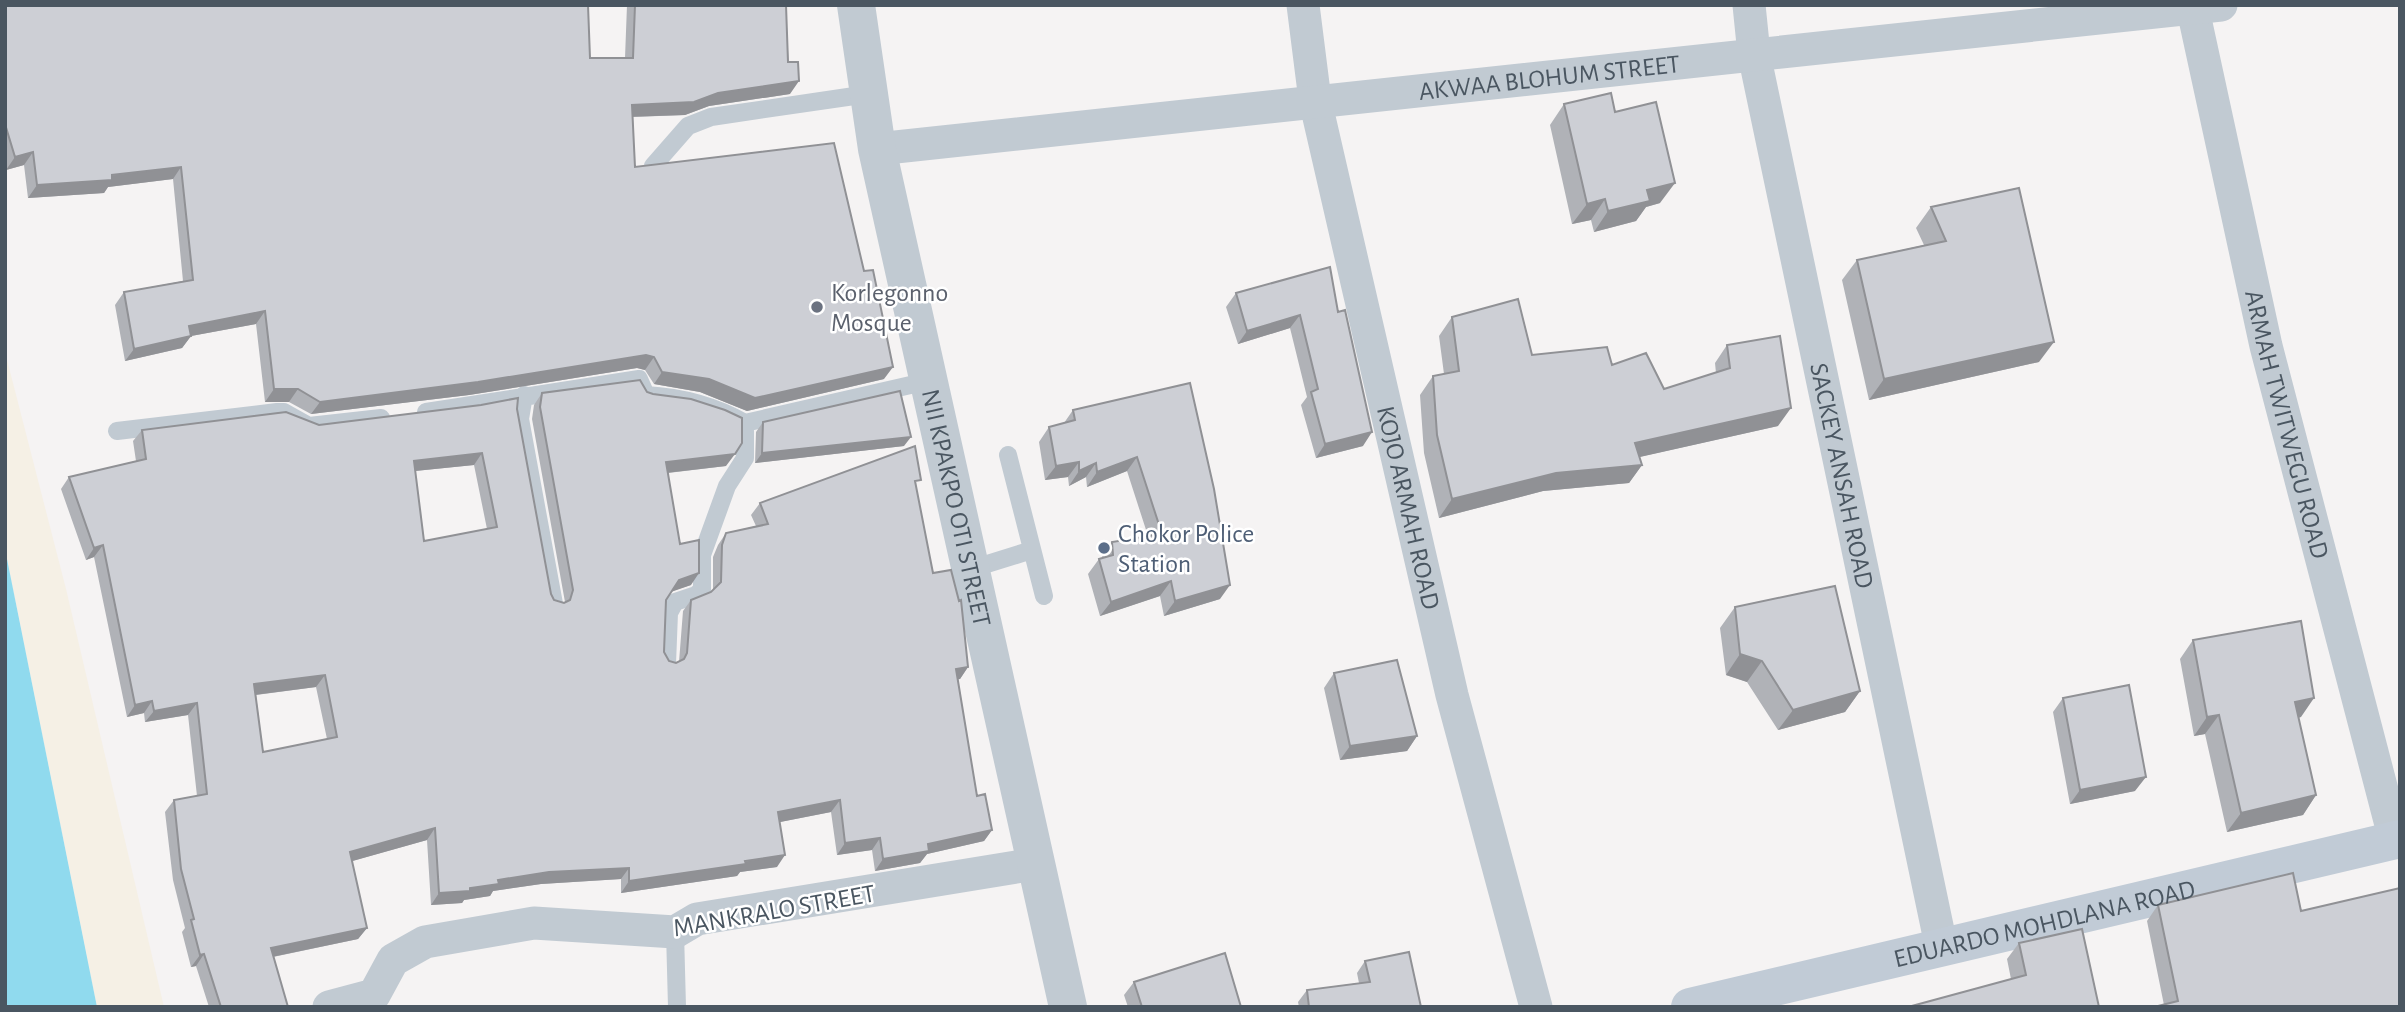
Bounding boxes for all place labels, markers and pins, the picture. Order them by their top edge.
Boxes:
place label: Korlegonno Mosque [831,280,948,336]
marker: Korlegonno Mosque [809,299,825,315]
place label: Chokor Police Station [1118,521,1254,577]
marker: Chokor Police Station [1096,540,1112,556]

